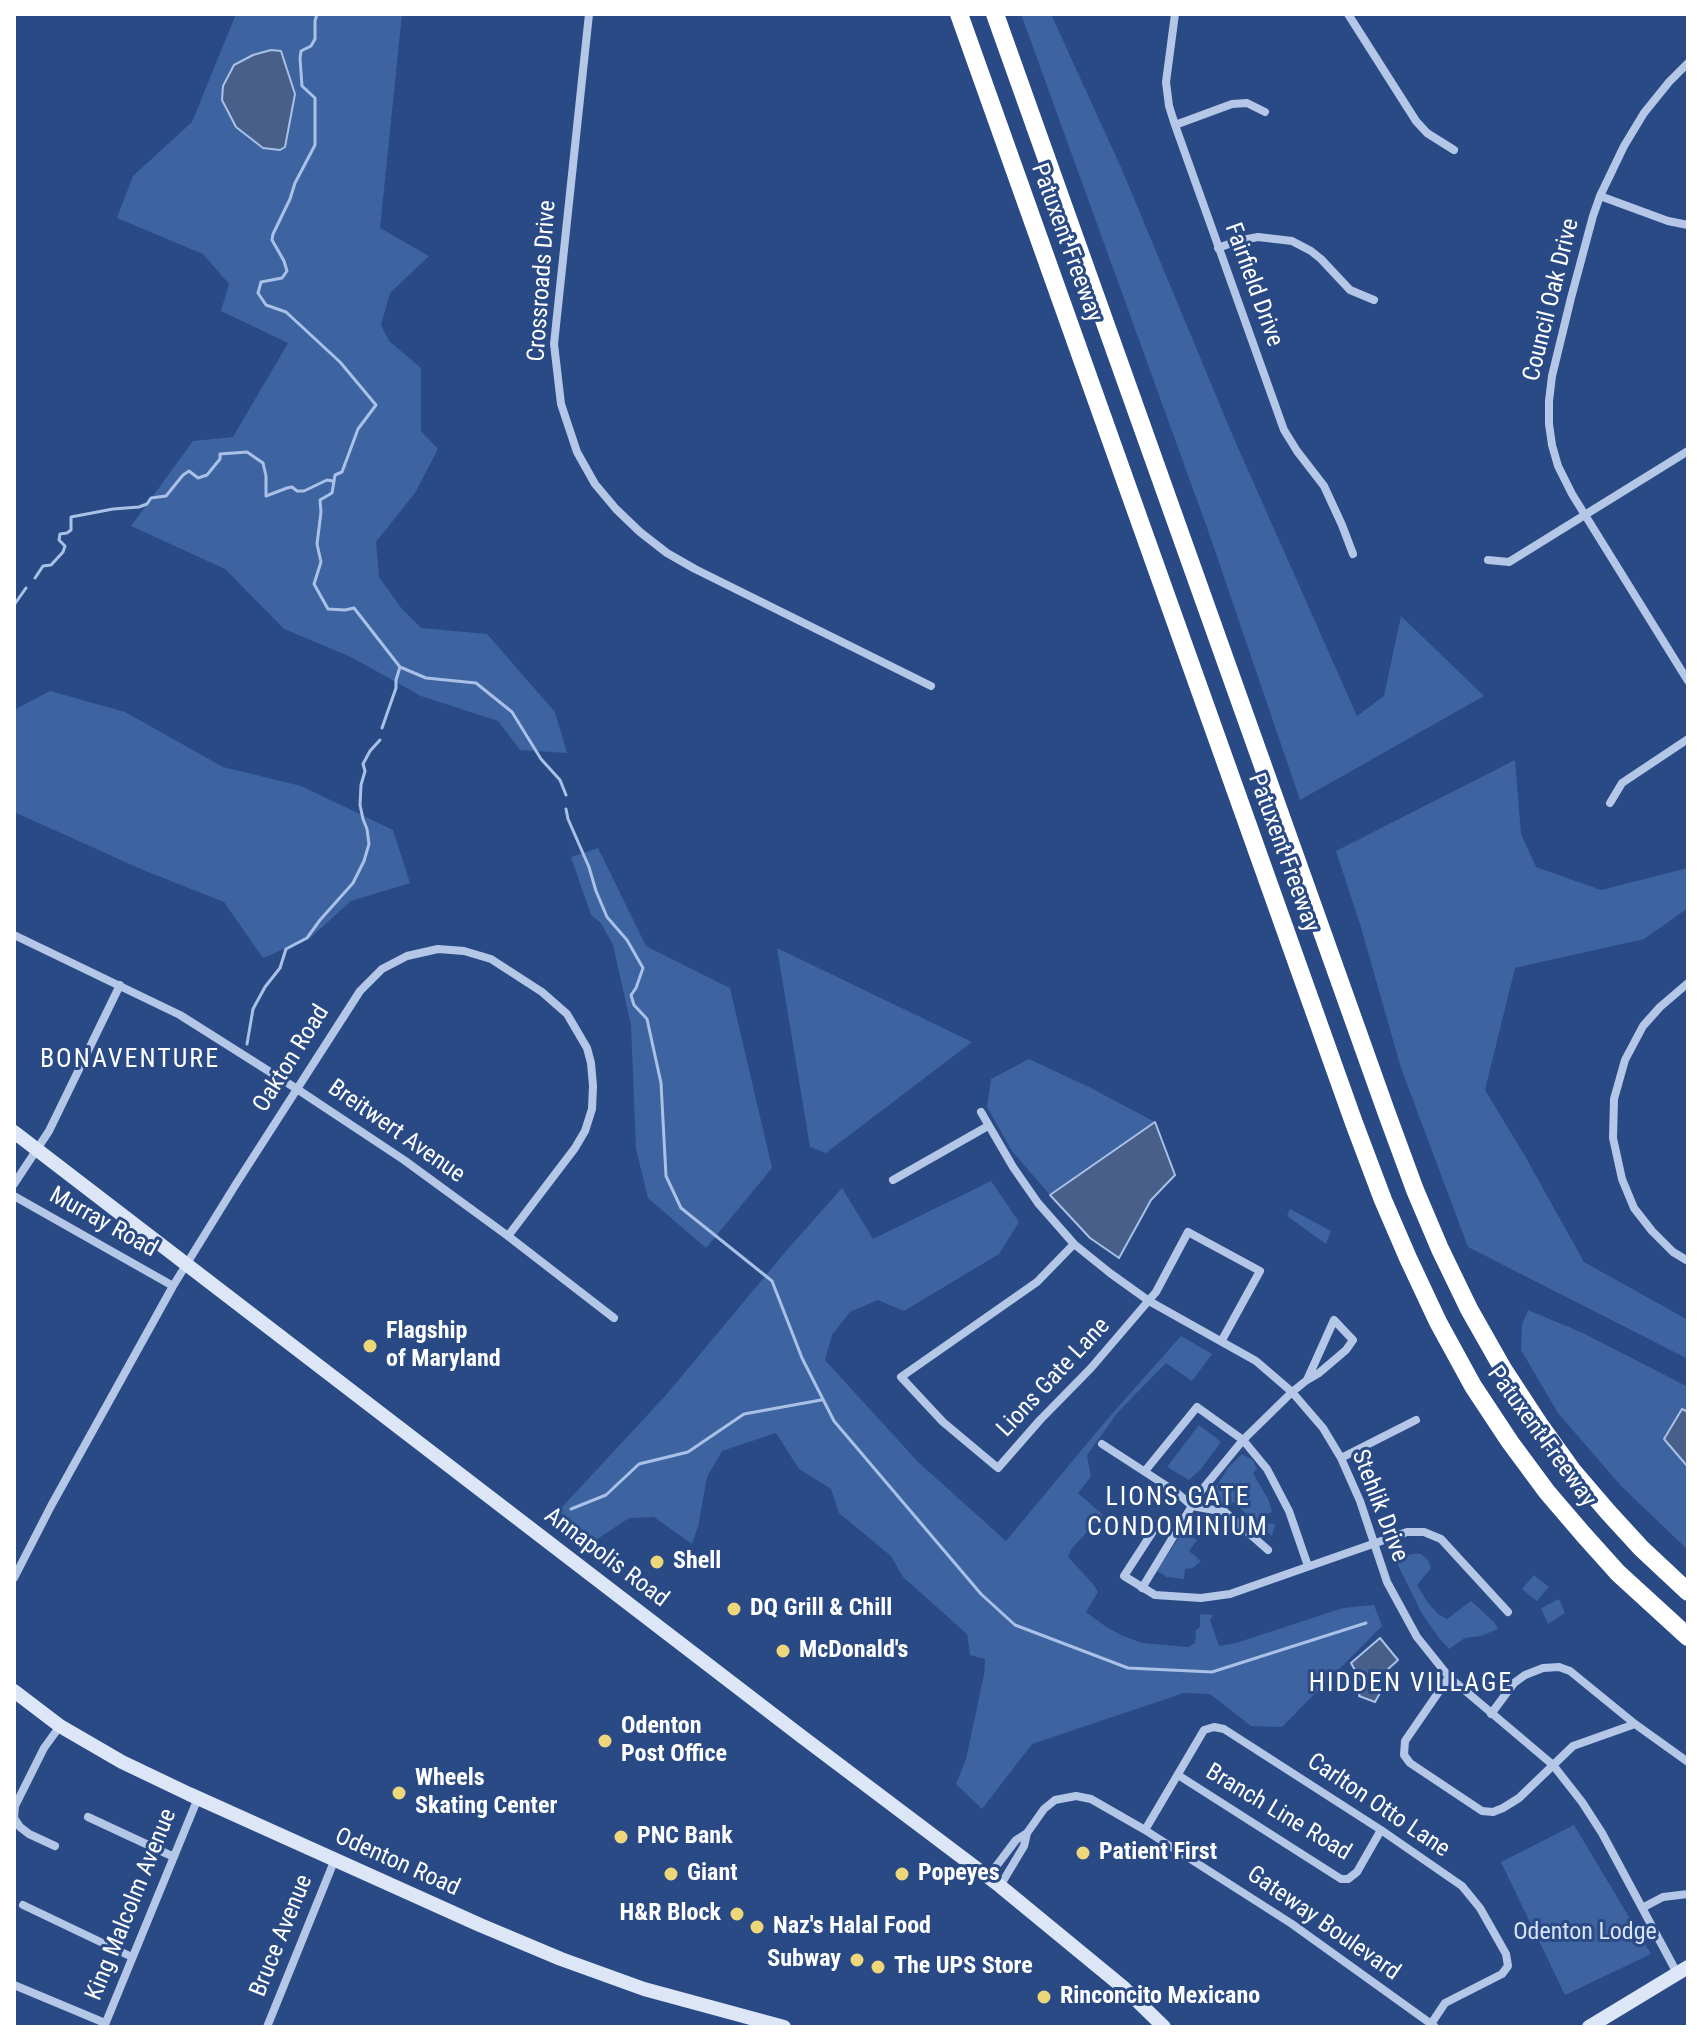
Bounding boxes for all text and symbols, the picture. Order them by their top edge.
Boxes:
street label: Patuxent Freeway [1024,160,1108,326]
street label: Crossroads Drive [523,199,563,363]
street label: Council Oak Drive [1518,216,1586,384]
street label: Fairfield Drive [1217,219,1289,351]
street label: Patuxent Freeway [1241,770,1325,936]
street label: Oakton Road [248,1000,336,1118]
district label: BONAVENTURE [40,1044,220,1076]
street label: Breitwert Avenue [322,1074,470,1190]
street label: Murray Road [44,1182,162,1264]
street label: Lions Gate Lane [992,1312,1116,1444]
place label: Flagship of Maryland [386,1318,501,1374]
marker: Flagship of Maryland [361,1337,379,1355]
street label: Patuxent Freeway [1480,1361,1602,1513]
street label: Stehlik Drive [1344,1446,1414,1566]
district label: LIONS GATE CONDOMINIUM [1087,1482,1269,1544]
street label: Annapolis Road [538,1502,674,1614]
place label: Shell [673,1548,721,1576]
marker: Shell [648,1553,666,1571]
place label: DQ Grill & Chill [750,1595,892,1623]
marker: DQ Grill & Chill [725,1600,743,1618]
place label: McDonald's [799,1637,908,1665]
marker: McDonald's [774,1642,792,1660]
district label: HIDDEN VILLAGE [1309,1668,1513,1700]
place label: Odenton Post Office [621,1713,727,1769]
marker: Odenton Post Office [596,1732,614,1750]
street label: Carlton Otto Lane [1301,1748,1455,1864]
street label: Branch Line Road [1200,1758,1356,1868]
place label: Wheels Skating Center [415,1765,557,1821]
marker: Wheels Skating Center [390,1784,408,1802]
street label: King Malcolm Avenue [80,1805,184,2005]
street label: Odenton Road [330,1823,464,1903]
place label: PNC Bank [637,1823,733,1851]
marker: PNC Bank [612,1828,630,1846]
place label: Patient First [1099,1839,1217,1867]
marker: Patient First [1074,1844,1092,1862]
place label: Giant [687,1860,738,1888]
place label: Popeyes [918,1860,1000,1888]
street label: Gateway Boulevard [1241,1860,1405,1988]
marker: Giant [662,1865,680,1883]
marker: Popeyes [893,1865,911,1883]
street label: Bruce Avenue [244,1871,320,2001]
place label: H&R Block [620,1900,721,1928]
marker: H&R Block [728,1905,746,1923]
place label: Naz's Halal Food [773,1913,931,1941]
marker: Naz's Halal Food [748,1918,766,1936]
park label: Odenton Lodge [1513,1919,1657,1947]
place label: Subway [767,1946,841,1974]
marker: Subway [848,1951,866,1969]
place label: The UPS Store [894,1953,1033,1981]
marker: The UPS Store [869,1958,887,1976]
place label: Rinconcito Mexicano [1060,1983,1260,2011]
marker: Rinconcito Mexicano [1035,1988,1053,2006]

